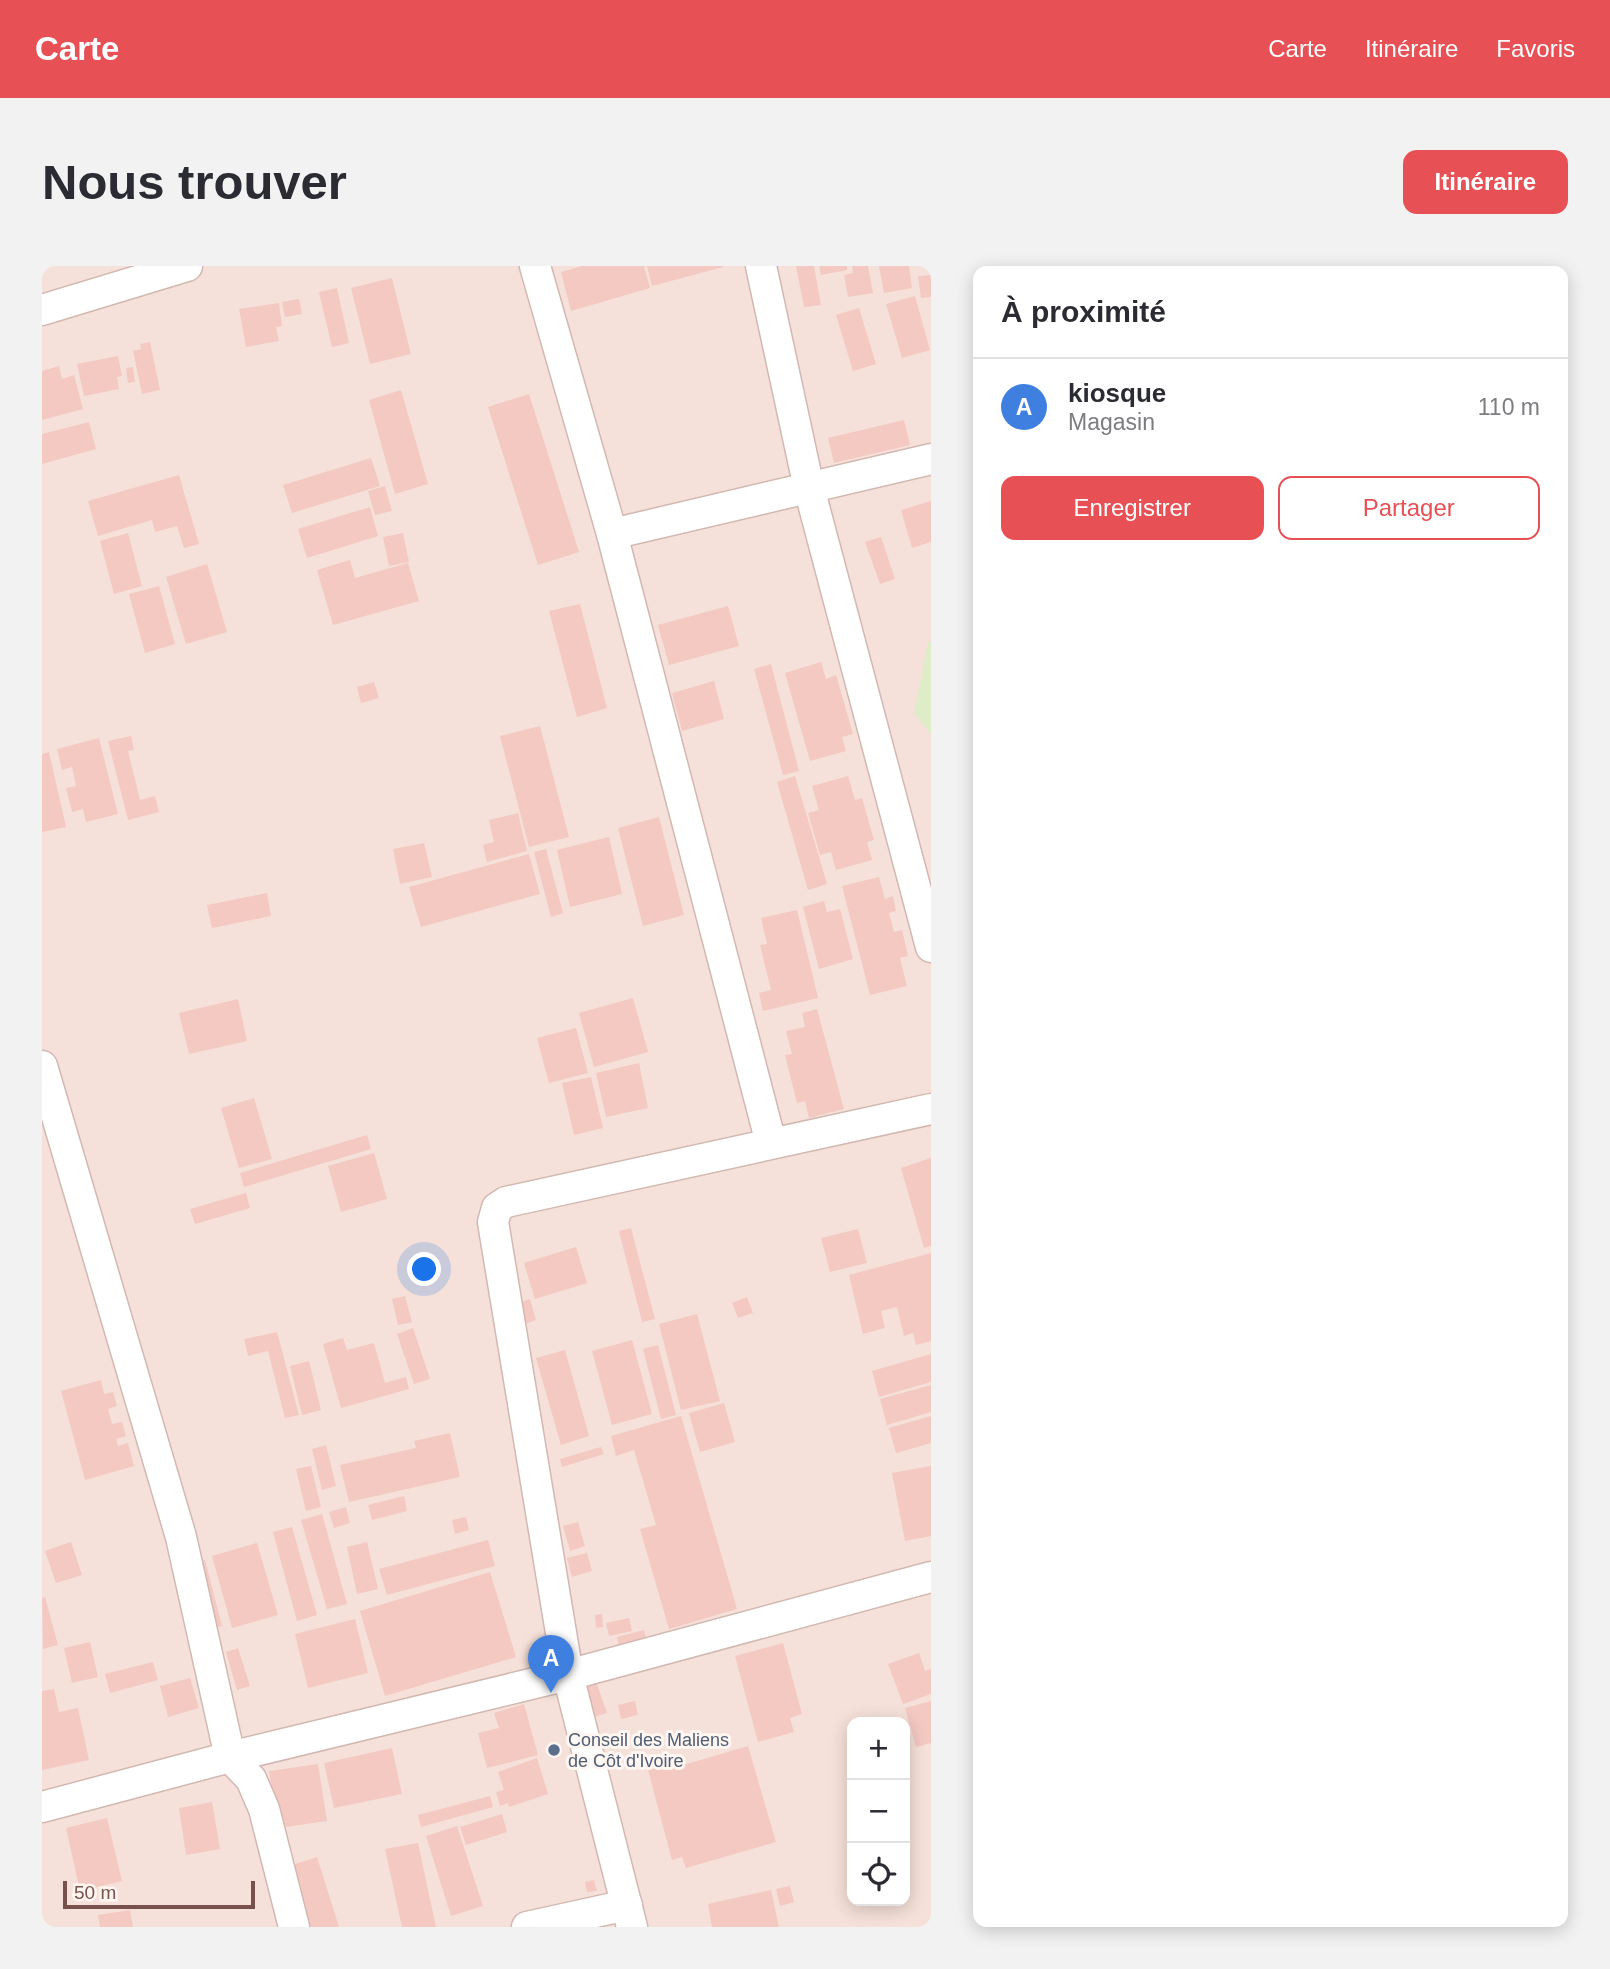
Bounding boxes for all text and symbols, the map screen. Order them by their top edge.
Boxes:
text: Carte [35,30,119,67]
text: Carte [1268,35,1327,62]
text: Itinéraire [1365,35,1458,62]
text: Favoris [1496,35,1575,62]
button: Itinéraire [1403,150,1568,214]
text: Nous trouver [42,155,347,209]
text: À proximité [1001,295,1166,328]
text: kiosque [1068,378,1166,408]
text: A [1016,394,1032,420]
text: 110 m [1478,394,1540,420]
text: Magasin [1068,409,1155,435]
button: Enregistrer [1001,476,1264,540]
button: Partager [1278,476,1540,540]
your location [407,1252,441,1286]
pin: A [528,1635,574,1693]
map controls [847,1717,910,1906]
button: + [847,1717,910,1780]
place label: Conseil des Maliens de Côt d'Ivoire [568,1730,729,1771]
marker: Conseil des Maliens de Côt d'Ivoire [546,1742,562,1758]
button: − [847,1780,910,1843]
button: locate [847,1843,910,1906]
scale bar [63,1878,256,1910]
text: 50 m [74,1882,116,1903]

